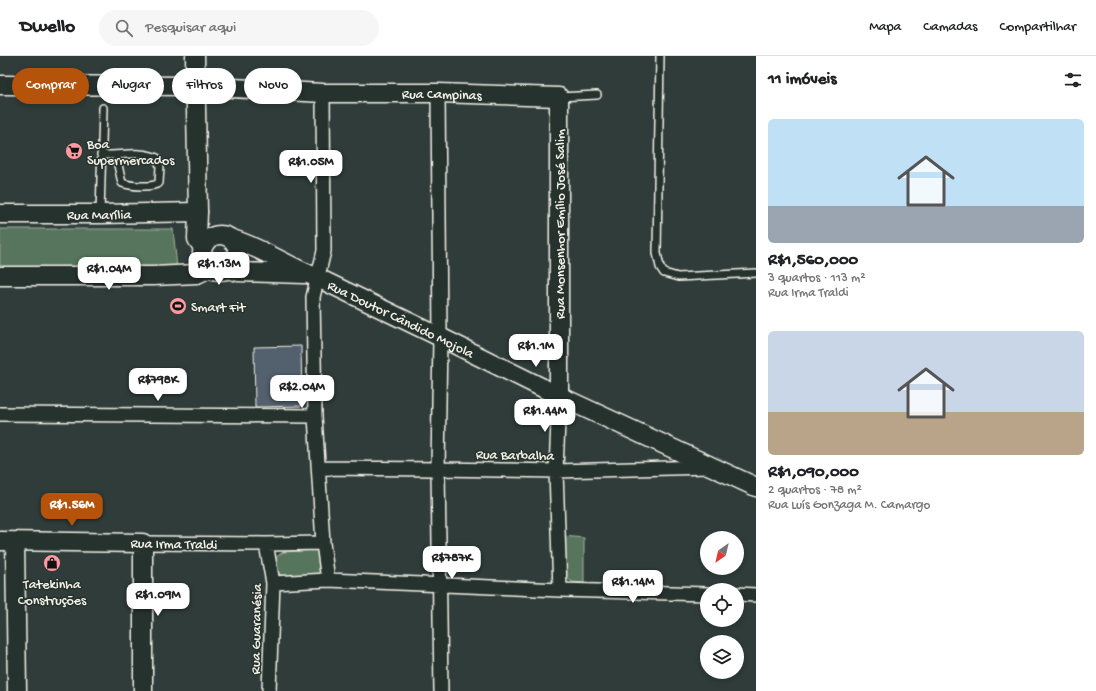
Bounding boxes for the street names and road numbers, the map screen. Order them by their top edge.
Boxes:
street label: Rua Campinas [402,87,483,105]
street label: Rua Monsenhor Emílio José Salim [553,129,570,319]
street label: Rua Marília [67,207,133,225]
street label: Rua Doutor Cândido Mojola [324,278,477,364]
street label: Rua Barbalha [476,447,556,466]
street label: Rua Irma Traldi [130,536,217,555]
street label: Rua Guaranésia [248,582,267,675]

